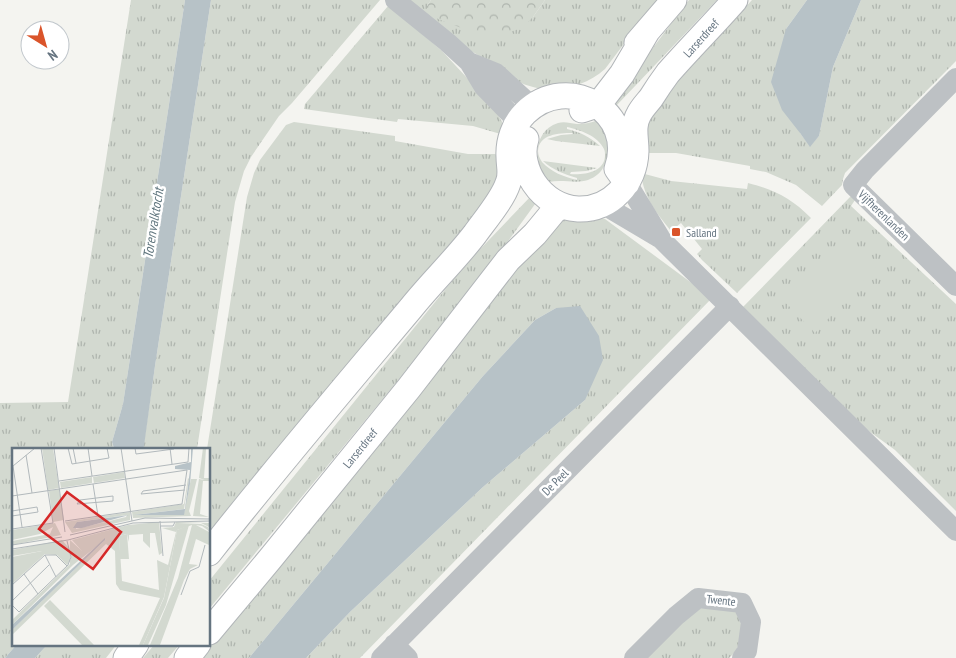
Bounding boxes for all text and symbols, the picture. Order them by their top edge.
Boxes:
street label: Larserdreef [680,15,723,60]
north arrow [20,20,70,70]
text: N [44,46,61,65]
water label: Torenvalktocht [139,184,168,260]
street label: Vijfherenlanden [854,186,913,243]
place label: Salland [686,225,717,240]
marker: Salland [670,226,682,238]
street label: Larserdreef [340,424,381,471]
inset map [12,448,210,646]
street label: De Peel [539,465,572,498]
street label: Twente [706,591,736,609]

